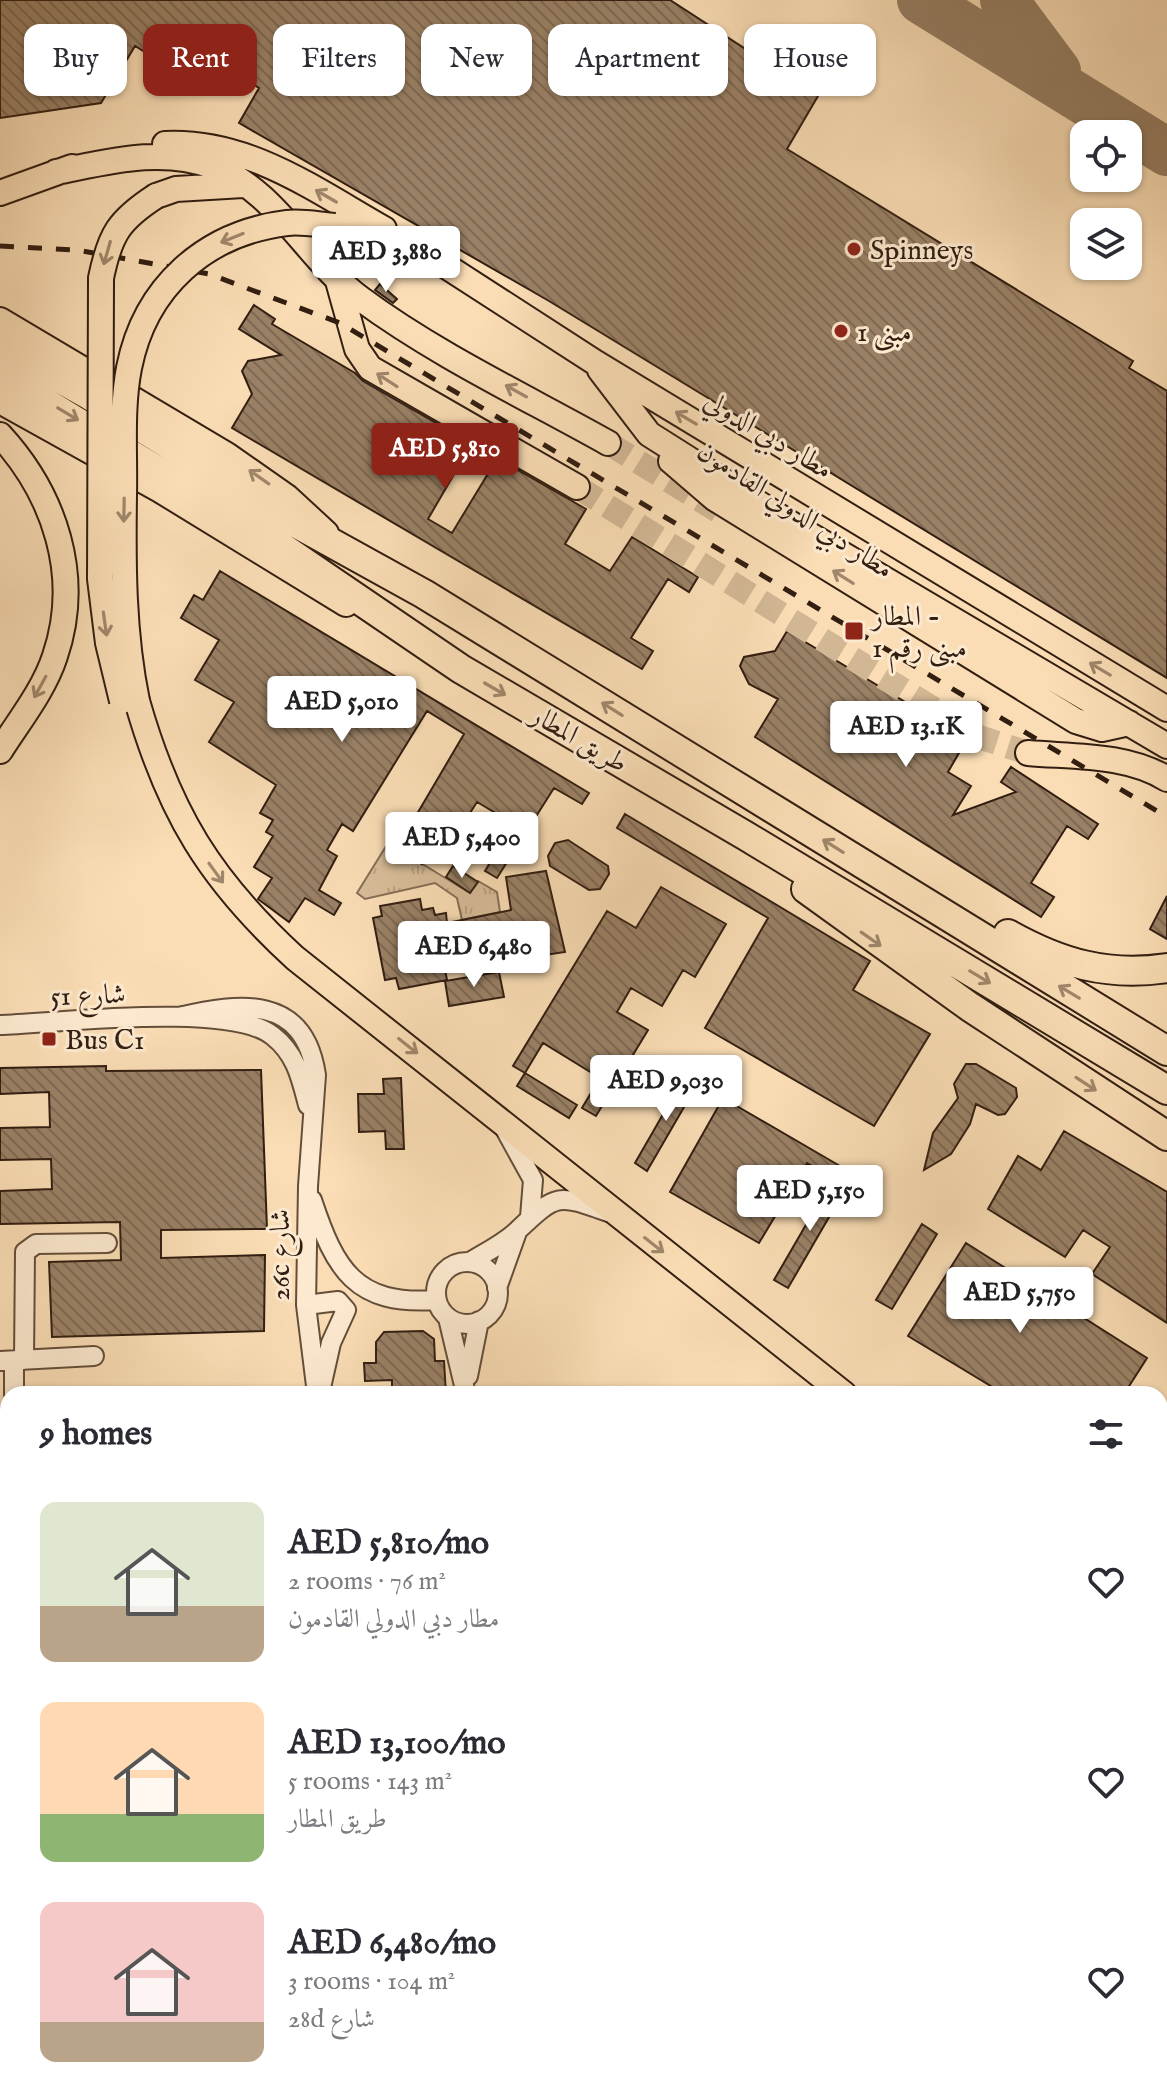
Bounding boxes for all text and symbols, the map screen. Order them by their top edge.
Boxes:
chip: Buy [24,24,127,96]
chip: Rent [143,24,257,96]
chip: Filters [273,24,405,96]
chip: New [421,24,532,96]
chip: Apartment [548,24,728,96]
chip: House [744,24,876,96]
map controls [1070,120,1142,280]
button: locate [1070,120,1142,192]
one-way arrow [314,188,338,203]
button: layers [1070,208,1142,280]
pin: AED 3,880 [294,226,478,294]
one-way arrow [220,232,245,246]
place label: Spinneys [870,234,973,269]
text: AED 3,880 [330,235,442,268]
one-way arrow [99,239,114,265]
marker: Spinneys [845,240,863,258]
place label: مبنى 1 [857,316,912,352]
marker: مبنى 1 [832,322,850,340]
one-way arrow [376,372,399,388]
one-way arrow [505,383,528,399]
street label: مطار دبي الدولي [695,384,839,491]
one-way arrow [55,407,79,422]
one-way arrow [675,410,698,426]
pin: AED 5,810 [353,423,537,491]
text: AED 5,810 [390,432,501,465]
street label: مطار دبي الدولي القادمون [688,434,900,590]
one-way arrow [249,469,271,485]
one-way arrow [116,496,132,523]
one-way arrow [832,569,855,585]
place label: المطار - مبنى رقم 1 [869,600,967,674]
one-way arrow [98,610,113,636]
marker: المطار - مبنى رقم 1 [843,620,865,642]
one-way arrow [1089,661,1112,677]
one-way arrow [32,675,48,698]
pin: AED 5,010 [250,676,434,744]
one-way arrow [483,681,506,697]
text: AED 5,010 [285,685,399,718]
street label: طريق المطار [521,697,634,782]
one-way arrow [601,701,624,717]
pin: AED 13.1K [814,701,998,769]
text: AED 13.1K [848,710,964,743]
pin: AED 5,400 [370,812,554,880]
text: AED 5,400 [403,821,521,854]
one-way arrow [822,837,845,853]
one-way arrow [207,862,224,883]
pin: AED 6,480 [382,921,566,989]
text: AED 6,480 [416,930,532,963]
one-way arrow [859,931,881,947]
one-way arrow [969,969,991,986]
street label: شارع 51 [50,978,126,1019]
one-way arrow [1058,984,1081,1000]
place label: Bus C1 [65,1024,144,1059]
marker: Bus C1 [40,1030,58,1048]
one-way arrow [397,1038,418,1055]
pin: AED 9,030 [574,1055,758,1123]
text: AED 9,030 [608,1064,724,1097]
one-way arrow [1075,1076,1097,1093]
pin: AED 5,150 [718,1165,902,1233]
text: AED 5,150 [755,1174,865,1207]
street label: 26c شارع [264,1209,303,1301]
one-way arrow [643,1236,664,1254]
pin: AED 5,750 [928,1267,1112,1335]
text: AED 5,750 [964,1276,1076,1309]
icon: filters [1084,1412,1128,1456]
text: 9 homes [40,1413,152,1456]
text: AED 5,810/mo [288,1522,489,1565]
icon: home [104,1534,200,1630]
icon: heart [1084,1560,1128,1604]
text: 2 rooms · 76 m² [288,1565,446,1598]
text: مطار دبي الدولي القادمون [288,1603,499,1636]
text: AED 13,100/mo [288,1722,506,1765]
icon: home [104,1734,200,1830]
icon: heart [1084,1760,1128,1804]
text: 5 rooms · 143 m² [288,1765,452,1798]
text: طريق المطار [288,1803,387,1836]
text: AED 6,480/mo [288,1922,496,1965]
icon: home [104,1934,200,2030]
icon: heart [1084,1960,1128,2004]
text: 3 rooms · 104 m² [288,1965,455,1998]
text: 28d شارع [288,2003,375,2036]

